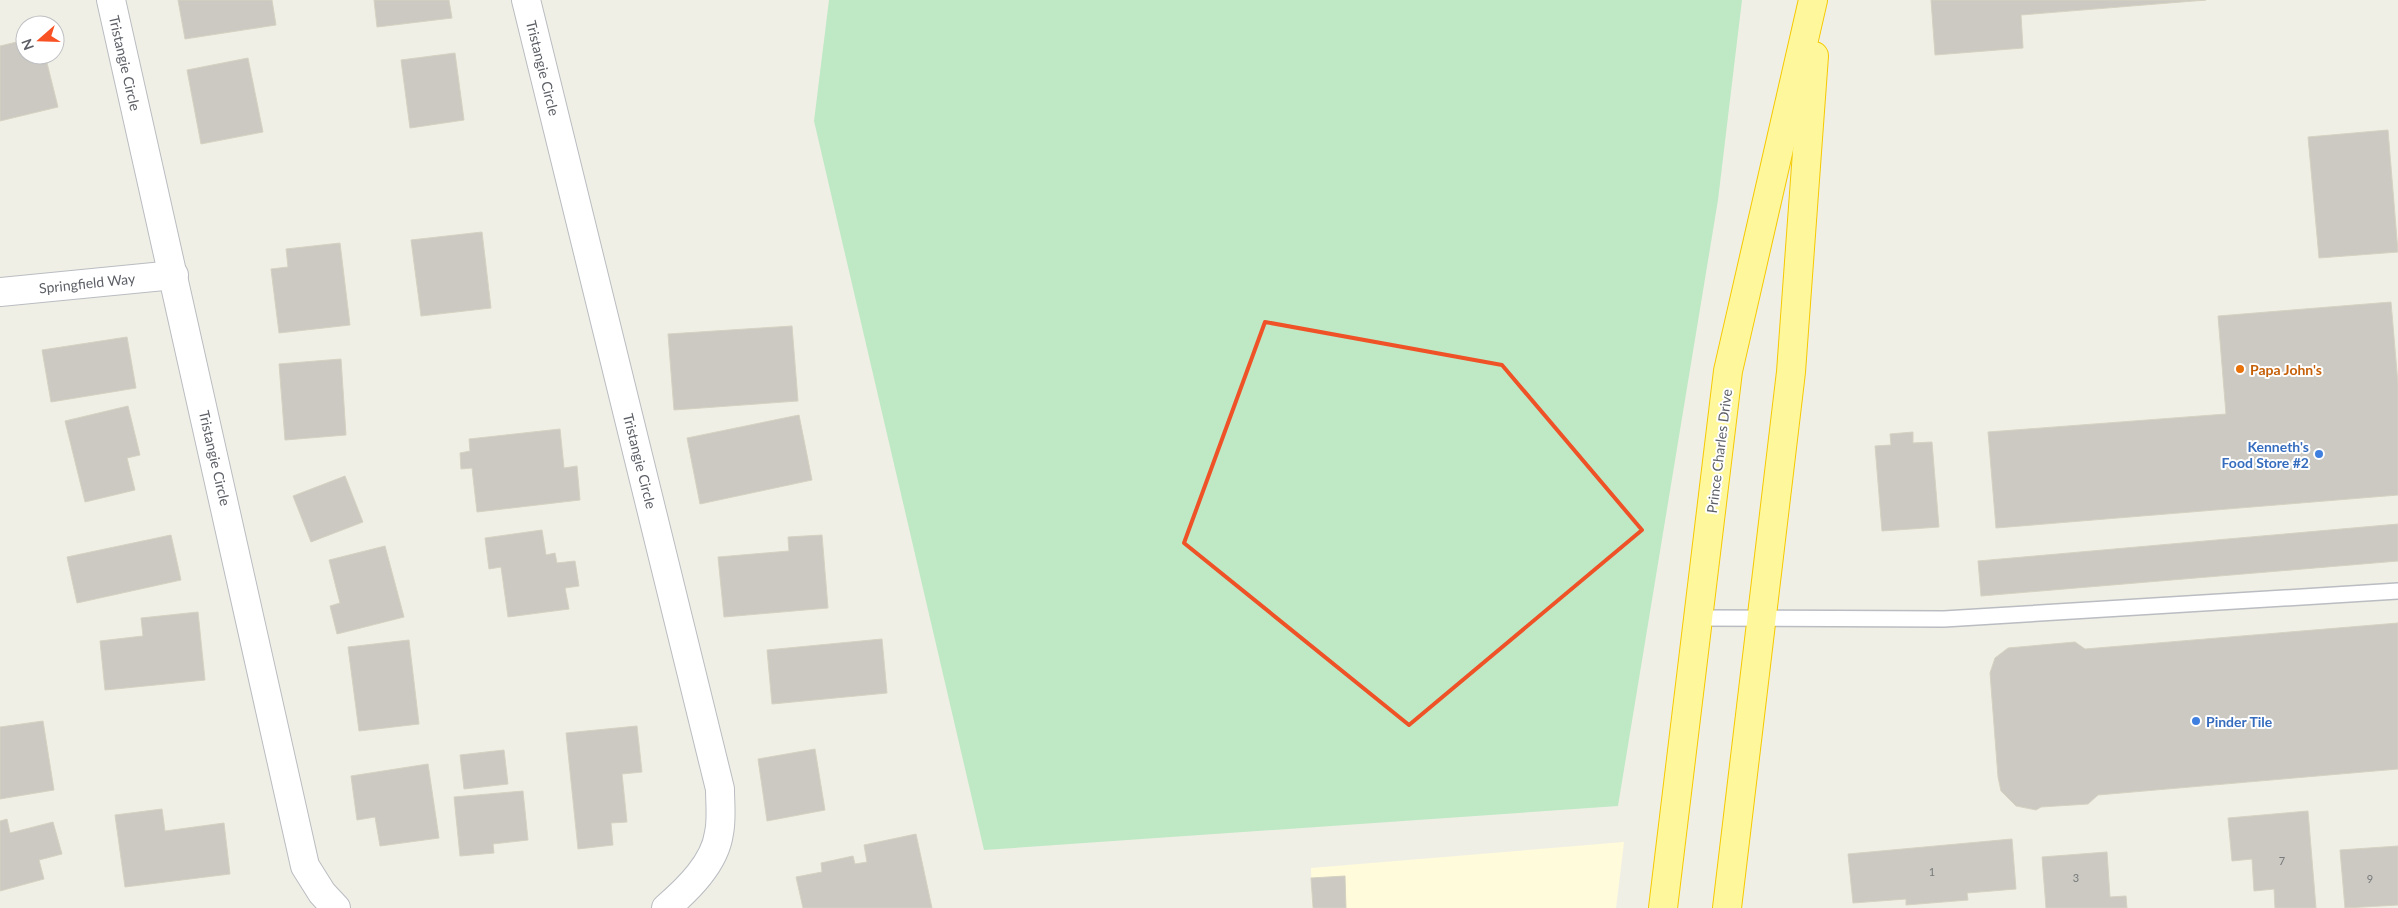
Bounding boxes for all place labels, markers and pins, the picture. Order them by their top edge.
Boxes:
place label: Papa John's [2250,361,2322,378]
marker: Papa John's [2234,363,2246,375]
place label: Kenneth's Food Store #2 [2222,438,2309,471]
marker: Kenneth's Food Store #2 [2313,448,2325,460]
place label: Pinder Tile [2206,713,2273,730]
marker: Pinder Tile [2190,715,2202,727]

